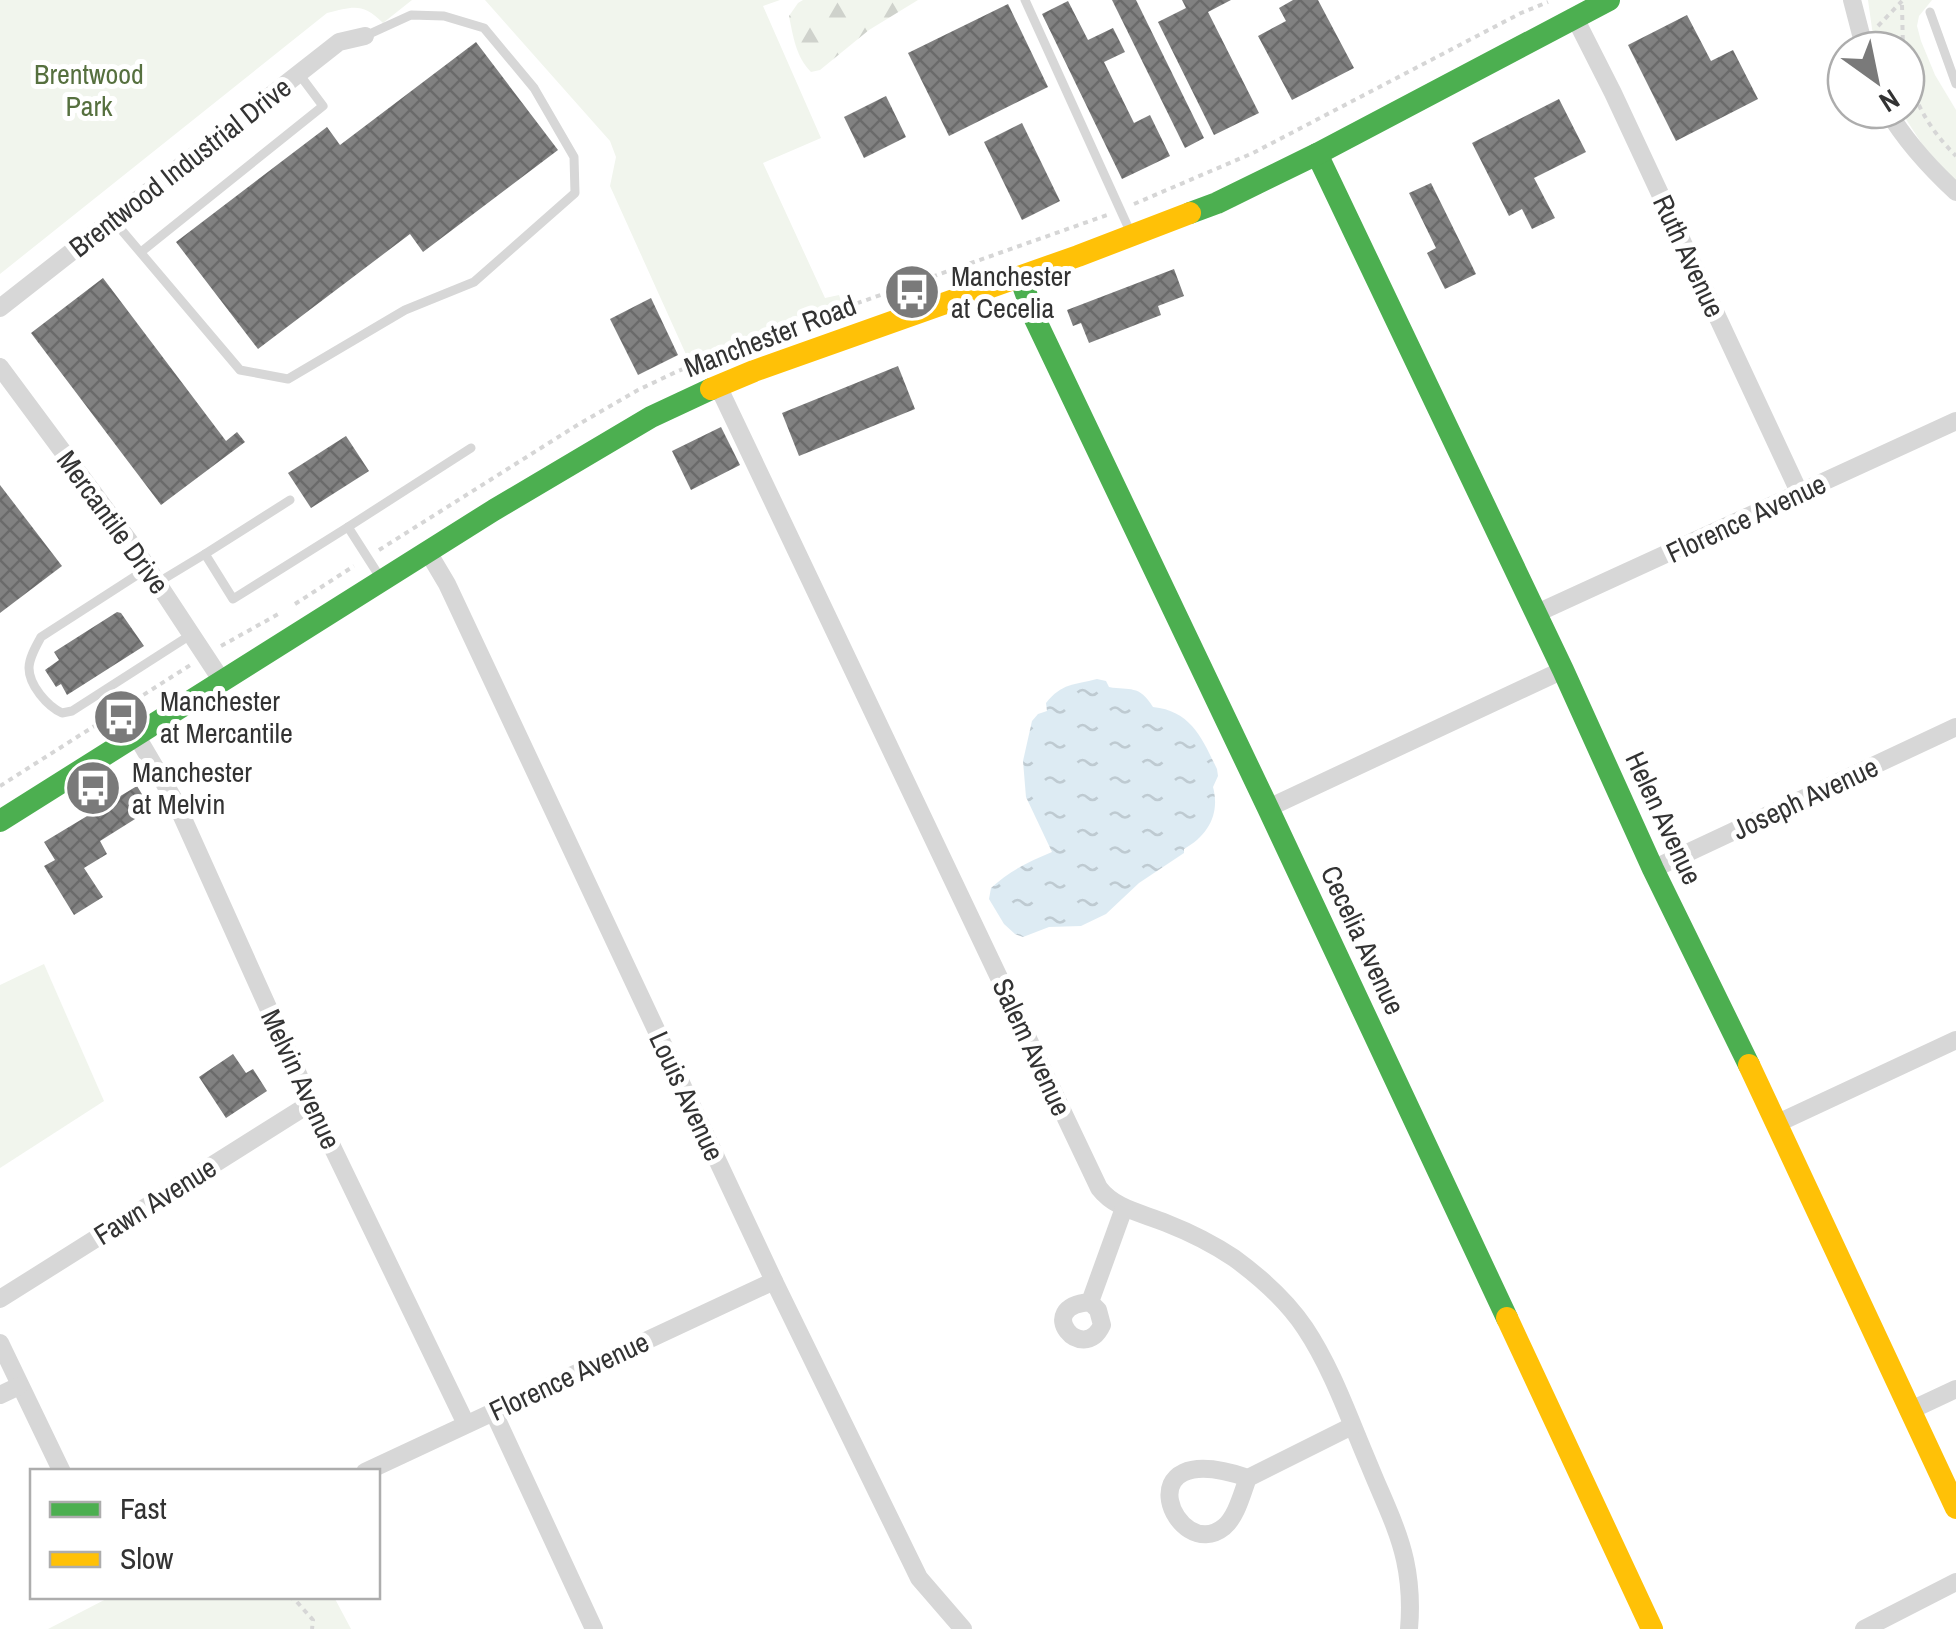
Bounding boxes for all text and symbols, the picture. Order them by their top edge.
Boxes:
north arrow [1826,30,1926,130]
park label: Brentwood Park [34,55,144,125]
street label: Brentwood Industrial Drive [61,68,299,266]
text: N [1872,81,1907,121]
street label: Ruth Avenue [1644,189,1734,323]
place label: Manchester at Cecelia [951,257,1071,327]
bus stop icon: Manchester at Cecelia [882,262,942,322]
street label: Manchester Road [679,286,861,386]
street label: Mercantile Drive [48,443,178,601]
street label: Florence Avenue [1660,464,1832,572]
place label: Manchester at Mercantile [160,682,293,752]
bus stop icon: Manchester at Mercantile [91,687,151,747]
street label: Helen Avenue [1617,745,1711,891]
street label: Joseph Avenue [1726,748,1884,848]
place label: Manchester at Melvin [132,753,252,823]
bus stop icon: Manchester at Melvin [63,758,123,818]
street label: Cecelia Avenue [1312,859,1414,1021]
street label: Salem Avenue [984,972,1080,1122]
street label: Melvin Avenue [252,1003,350,1155]
street label: Louis Avenue [640,1025,734,1167]
street label: Fawn Avenue [87,1148,223,1254]
street label: Florence Avenue [483,1322,655,1430]
legend [30,1469,380,1599]
text: Fast [120,1488,167,1528]
text: Slow [120,1538,174,1578]

